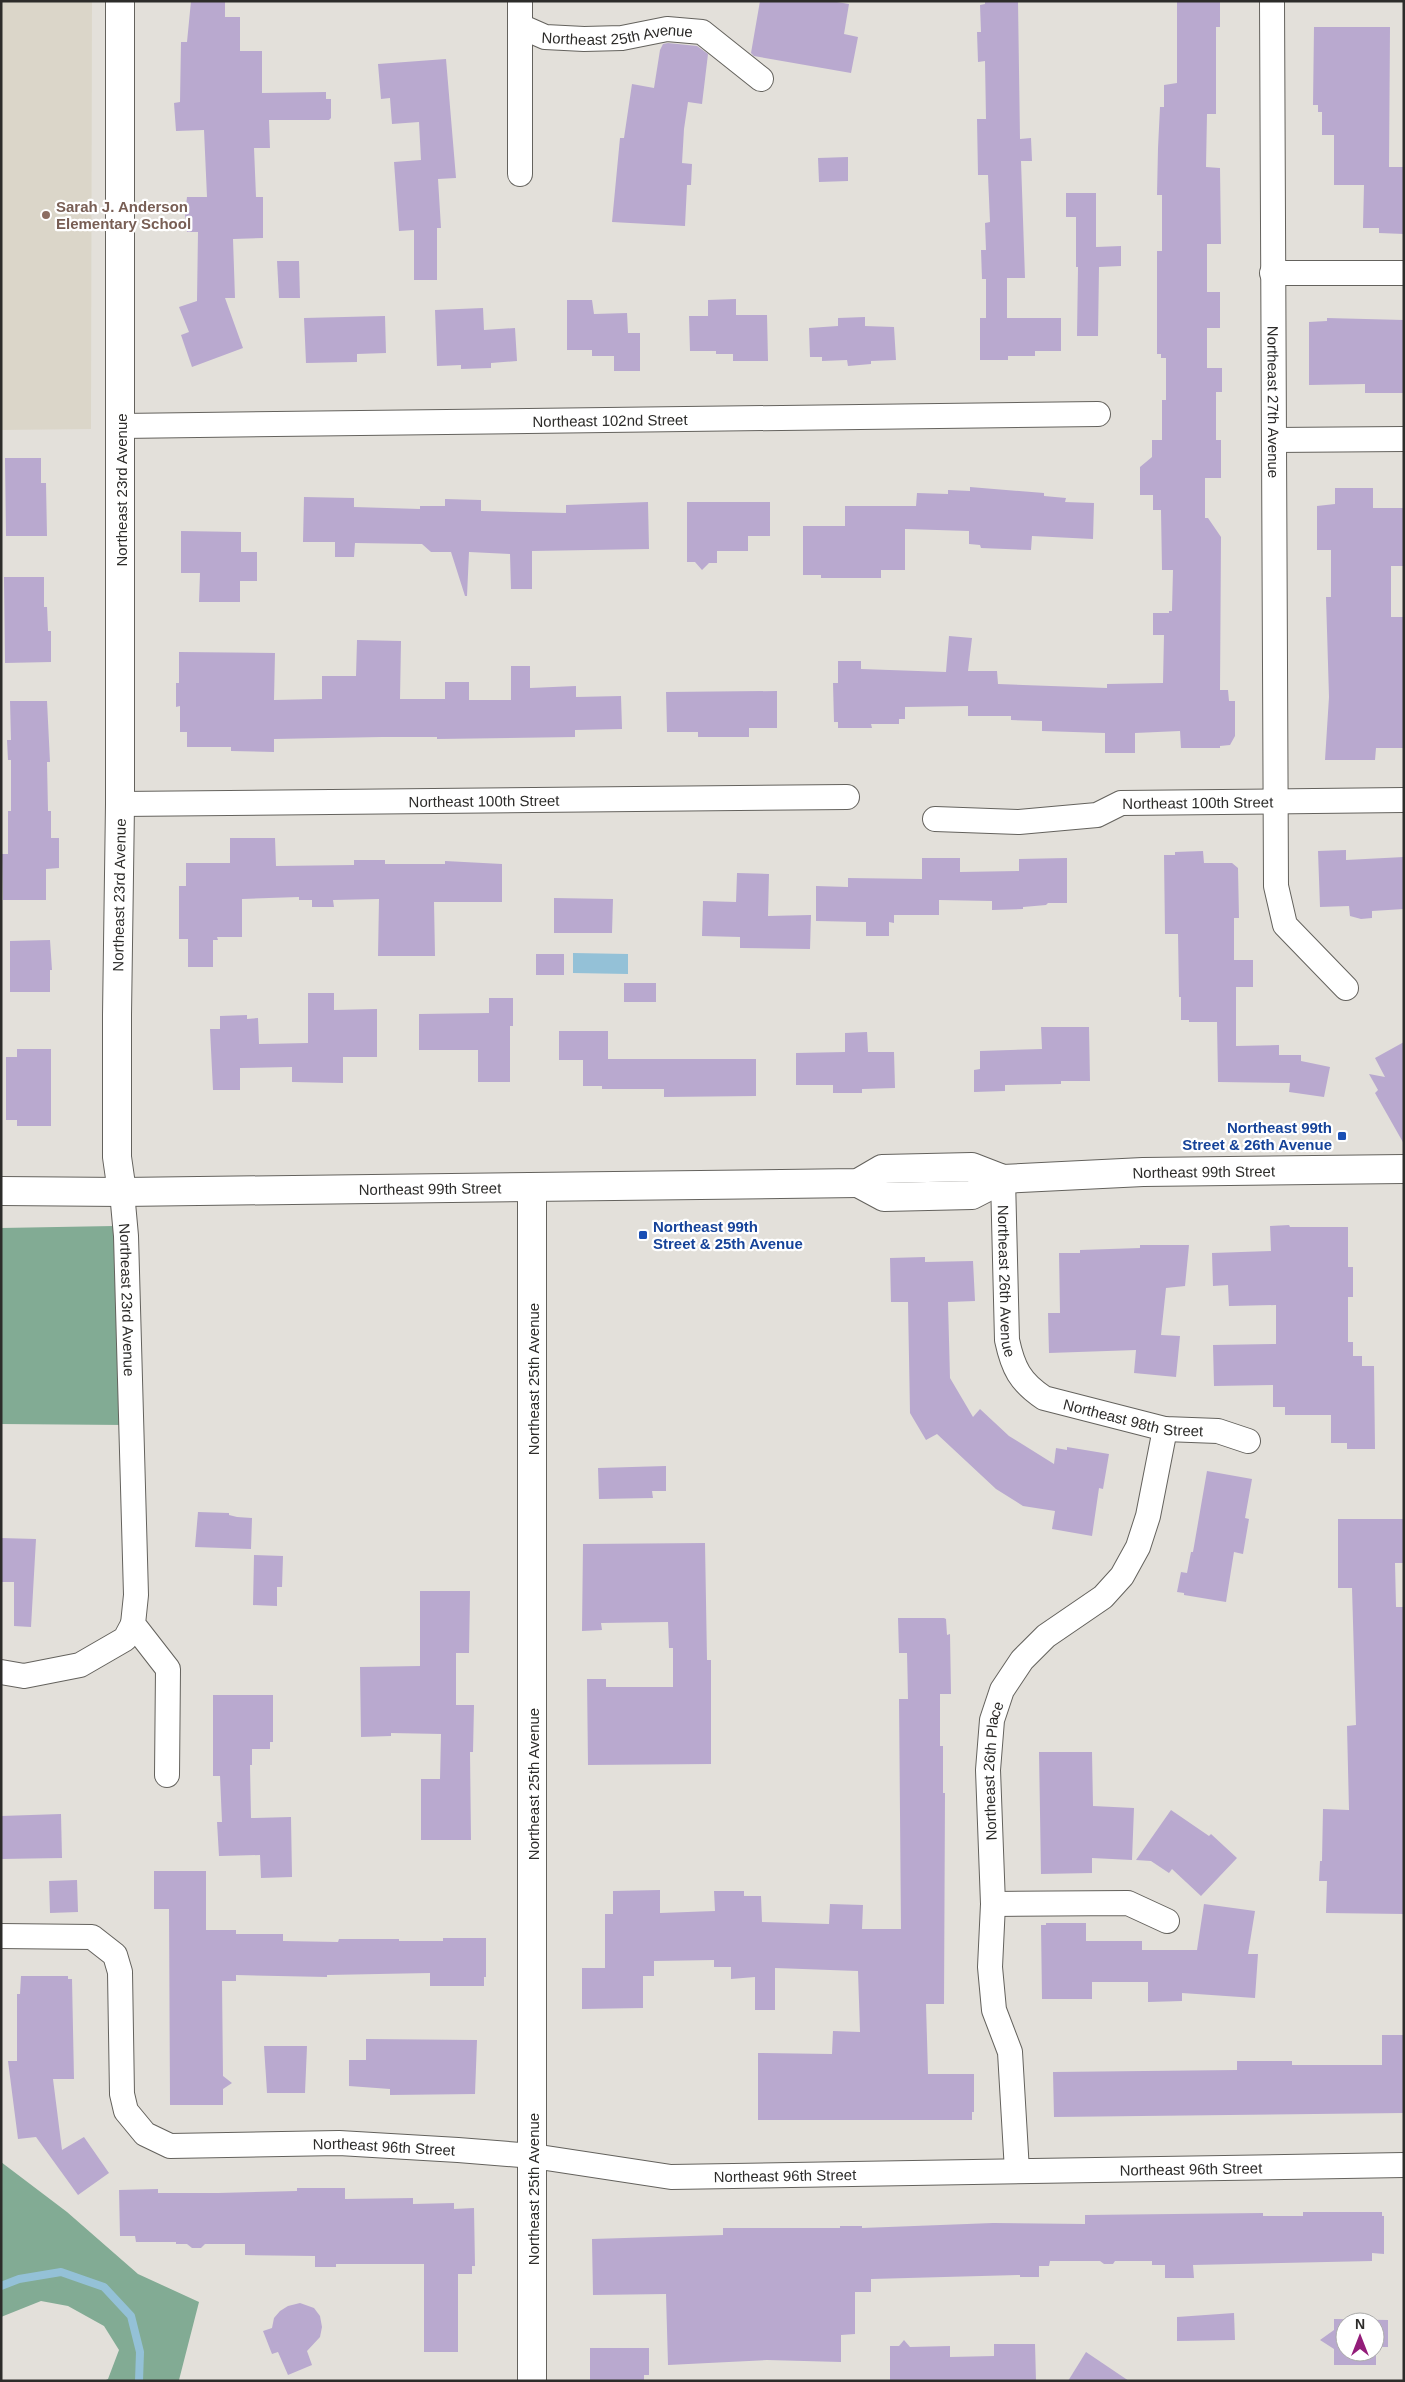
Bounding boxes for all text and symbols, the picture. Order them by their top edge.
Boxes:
street label: Northeast 25th Avenue [541,20,694,48]
place label: Sarah J. Anderson Elementary School [56,198,191,232]
marker: Sarah J. Anderson Elementary School [40,209,52,221]
street label: Northeast 27th Avenue [1265,326,1283,478]
street label: Northeast 102nd Street [532,411,688,429]
street label: Northeast 23rd Avenue [113,413,130,567]
street label: Northeast 100th Street [408,791,560,810]
street label: Northeast 100th Street [1122,793,1274,811]
street label: Northeast 23rd Avenue [109,818,129,972]
place label: Northeast 99th Street & 26th Avenue [1182,1119,1332,1153]
marker: Northeast 99th Street & 26th Avenue [1336,1130,1348,1142]
street label: Northeast 99th Street [1132,1162,1276,1181]
street label: Northeast 99th Street [359,1179,502,1198]
street label: Northeast 26th Avenue [995,1205,1019,1359]
place label: Northeast 99th Street & 25th Avenue [653,1218,803,1252]
street label: Northeast 23rd Avenue [116,1222,138,1377]
marker: Northeast 99th Street & 25th Avenue [637,1229,649,1241]
street label: Northeast 25th Avenue [525,1303,542,1455]
street label: Northeast 98th Street [1062,1395,1204,1439]
street label: Northeast 26th Place [979,1699,1006,1841]
street label: Northeast 25th Avenue [525,1708,542,1860]
street label: Northeast 25th Avenue [525,2113,542,2265]
street label: Northeast 96th Street [313,2134,456,2158]
street label: Northeast 96th Street [1119,2159,1263,2178]
street label: Northeast 96th Street [713,2165,857,2185]
north arrow [1335,2312,1385,2362]
text: N [1355,2316,1365,2332]

